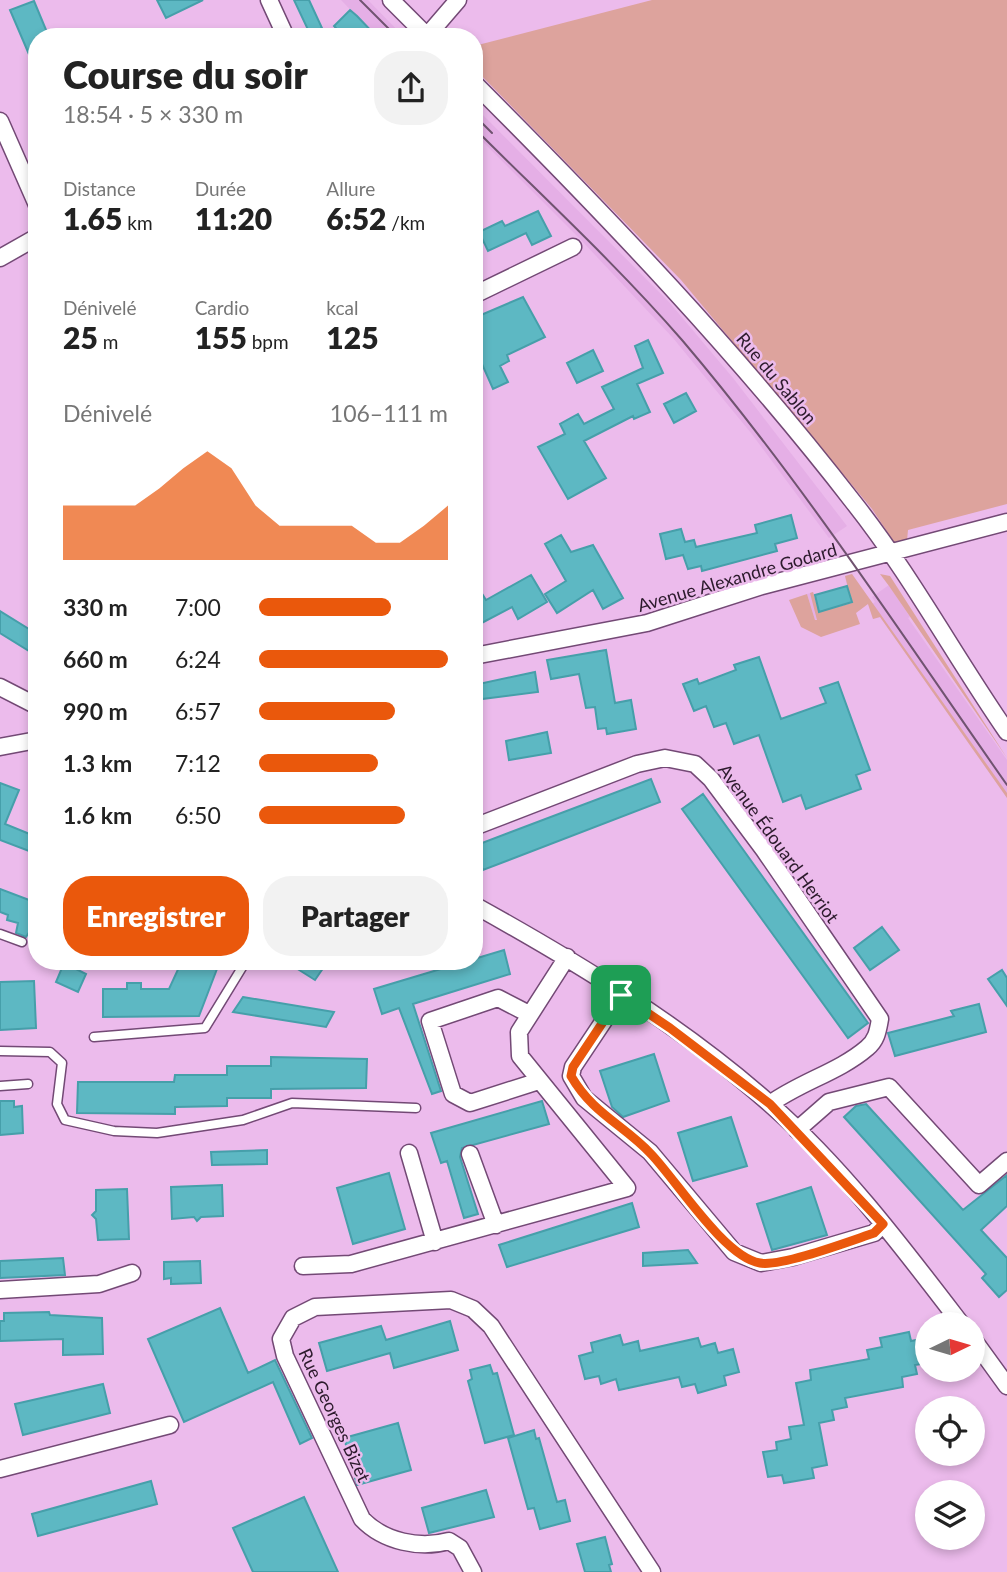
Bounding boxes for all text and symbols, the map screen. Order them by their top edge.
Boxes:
text: Course du soir [63,51,308,97]
button: share [374,51,448,125]
text: 18:54 · 5 × 330 m [63,100,243,128]
text: Distance [63,177,136,200]
text: Durée [195,177,246,200]
text: Allure [326,177,375,200]
text: 1.65 [63,200,122,236]
text: 11:20 [195,200,272,236]
text: 6:52 [326,200,386,236]
text: km [122,211,153,234]
text: /km [386,211,425,234]
text: Dénivelé [63,296,137,319]
text: Cardio [195,296,249,319]
text: kcal [326,296,358,319]
text: 25 [63,319,98,355]
text: 155 [195,319,247,355]
text: 125 [326,319,379,355]
street label: Rue du Sablon [732,328,822,428]
text: m [98,330,118,353]
text: bpm [247,330,289,353]
text: Dénivelé [63,399,152,427]
text: 106–111 m [330,399,448,427]
street label: Avenue Alexandre Godard [635,538,839,616]
text: 330 m [63,593,128,621]
text: 7:00 [175,593,221,621]
text: 660 m [63,645,128,673]
text: 6:24 [175,645,221,673]
text: 990 m [63,697,128,725]
text: 6:57 [175,697,221,725]
text: 1.3 km [63,749,132,777]
text: 7:12 [175,749,221,777]
street label: Avenue Édouard Herriot [714,759,844,927]
text: 1.6 km [63,801,132,829]
text: 6:50 [175,801,221,829]
button: Enregistrer [63,876,249,956]
button: Partager [263,876,448,956]
pin [591,965,651,1025]
icon: arrive [602,976,640,1014]
north arrow [915,1312,985,1382]
map controls [915,1312,985,1550]
street label: Rue Georges Bizet [294,1345,376,1486]
button: locate [915,1396,985,1466]
button: layers [915,1480,985,1550]

